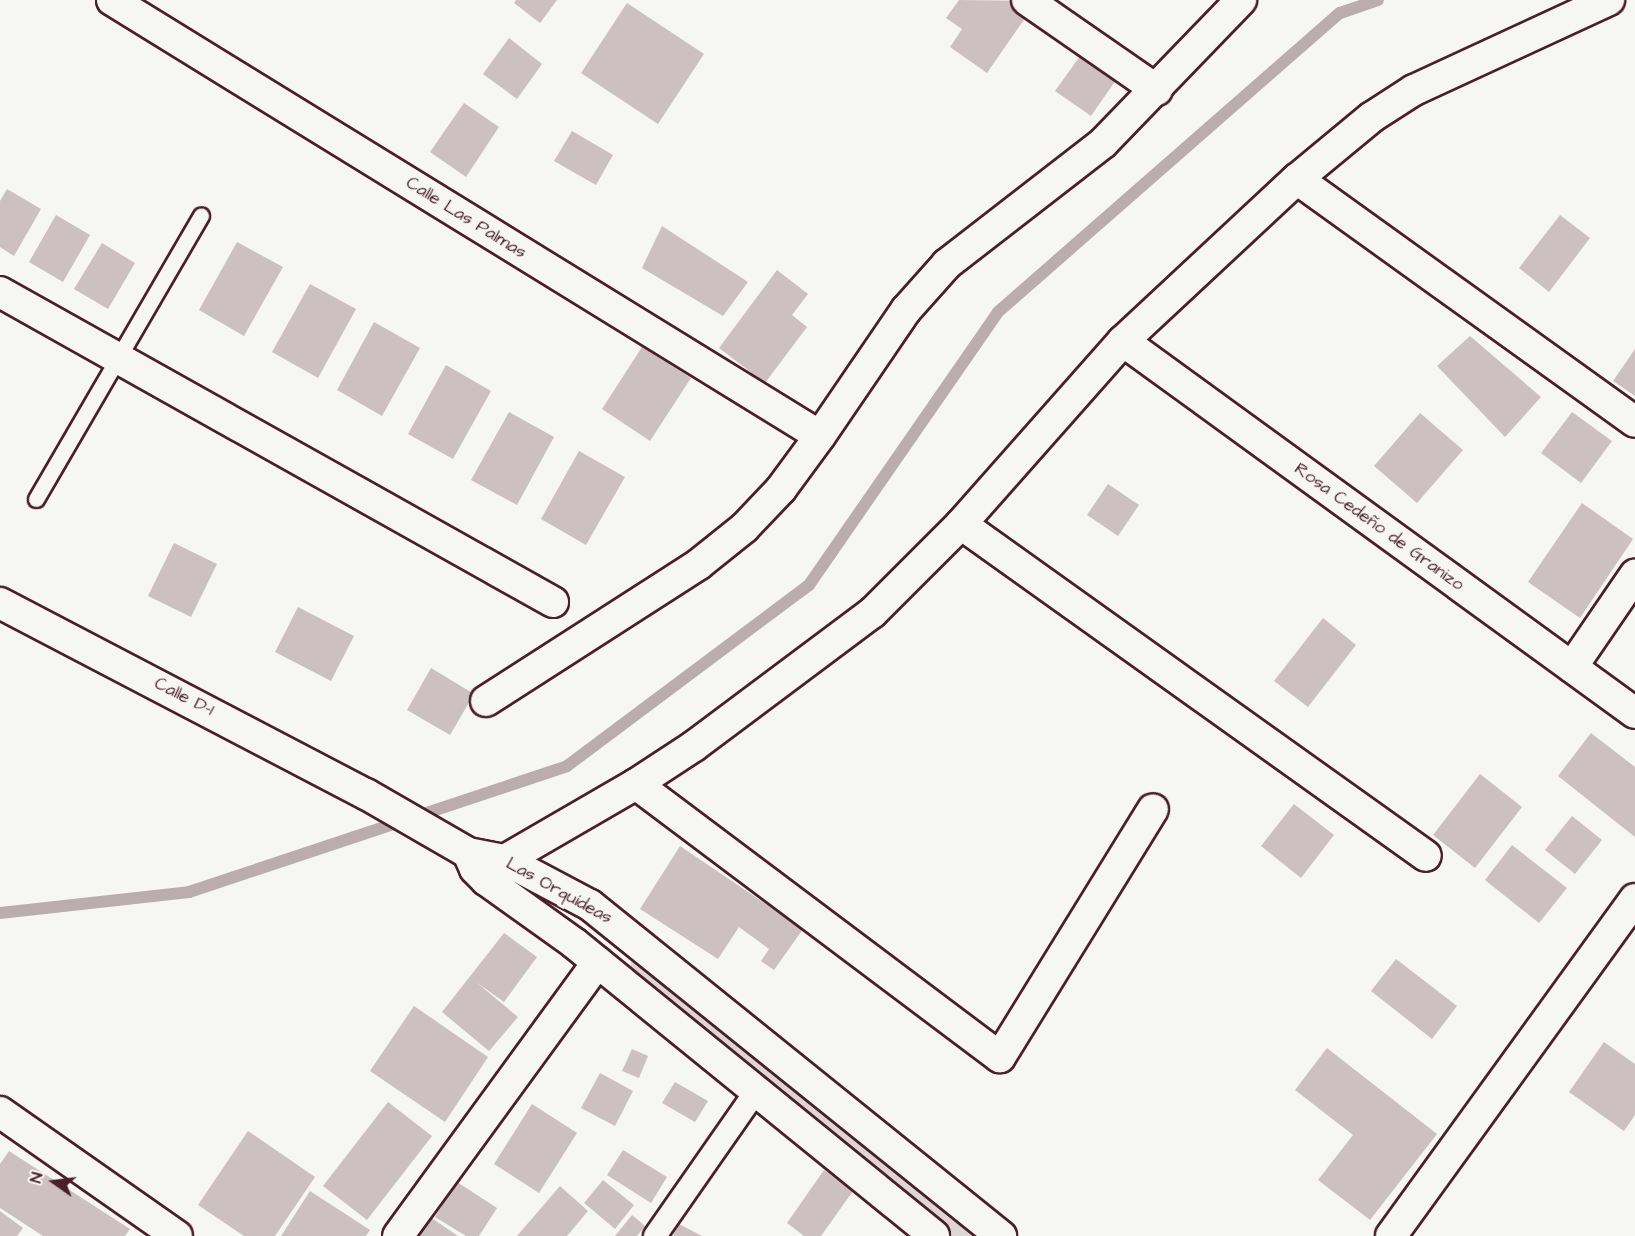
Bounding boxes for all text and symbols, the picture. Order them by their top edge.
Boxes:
street label: Calle Las Palmas [402,172,530,264]
street label: Rosa Cedeño de Granizo [1290,458,1468,596]
street label: Calle D-1 [151,673,217,721]
street label: Las Orquídeas [502,853,616,929]
north arrow [24,1152,84,1212]
text: N [25,1170,48,1185]

